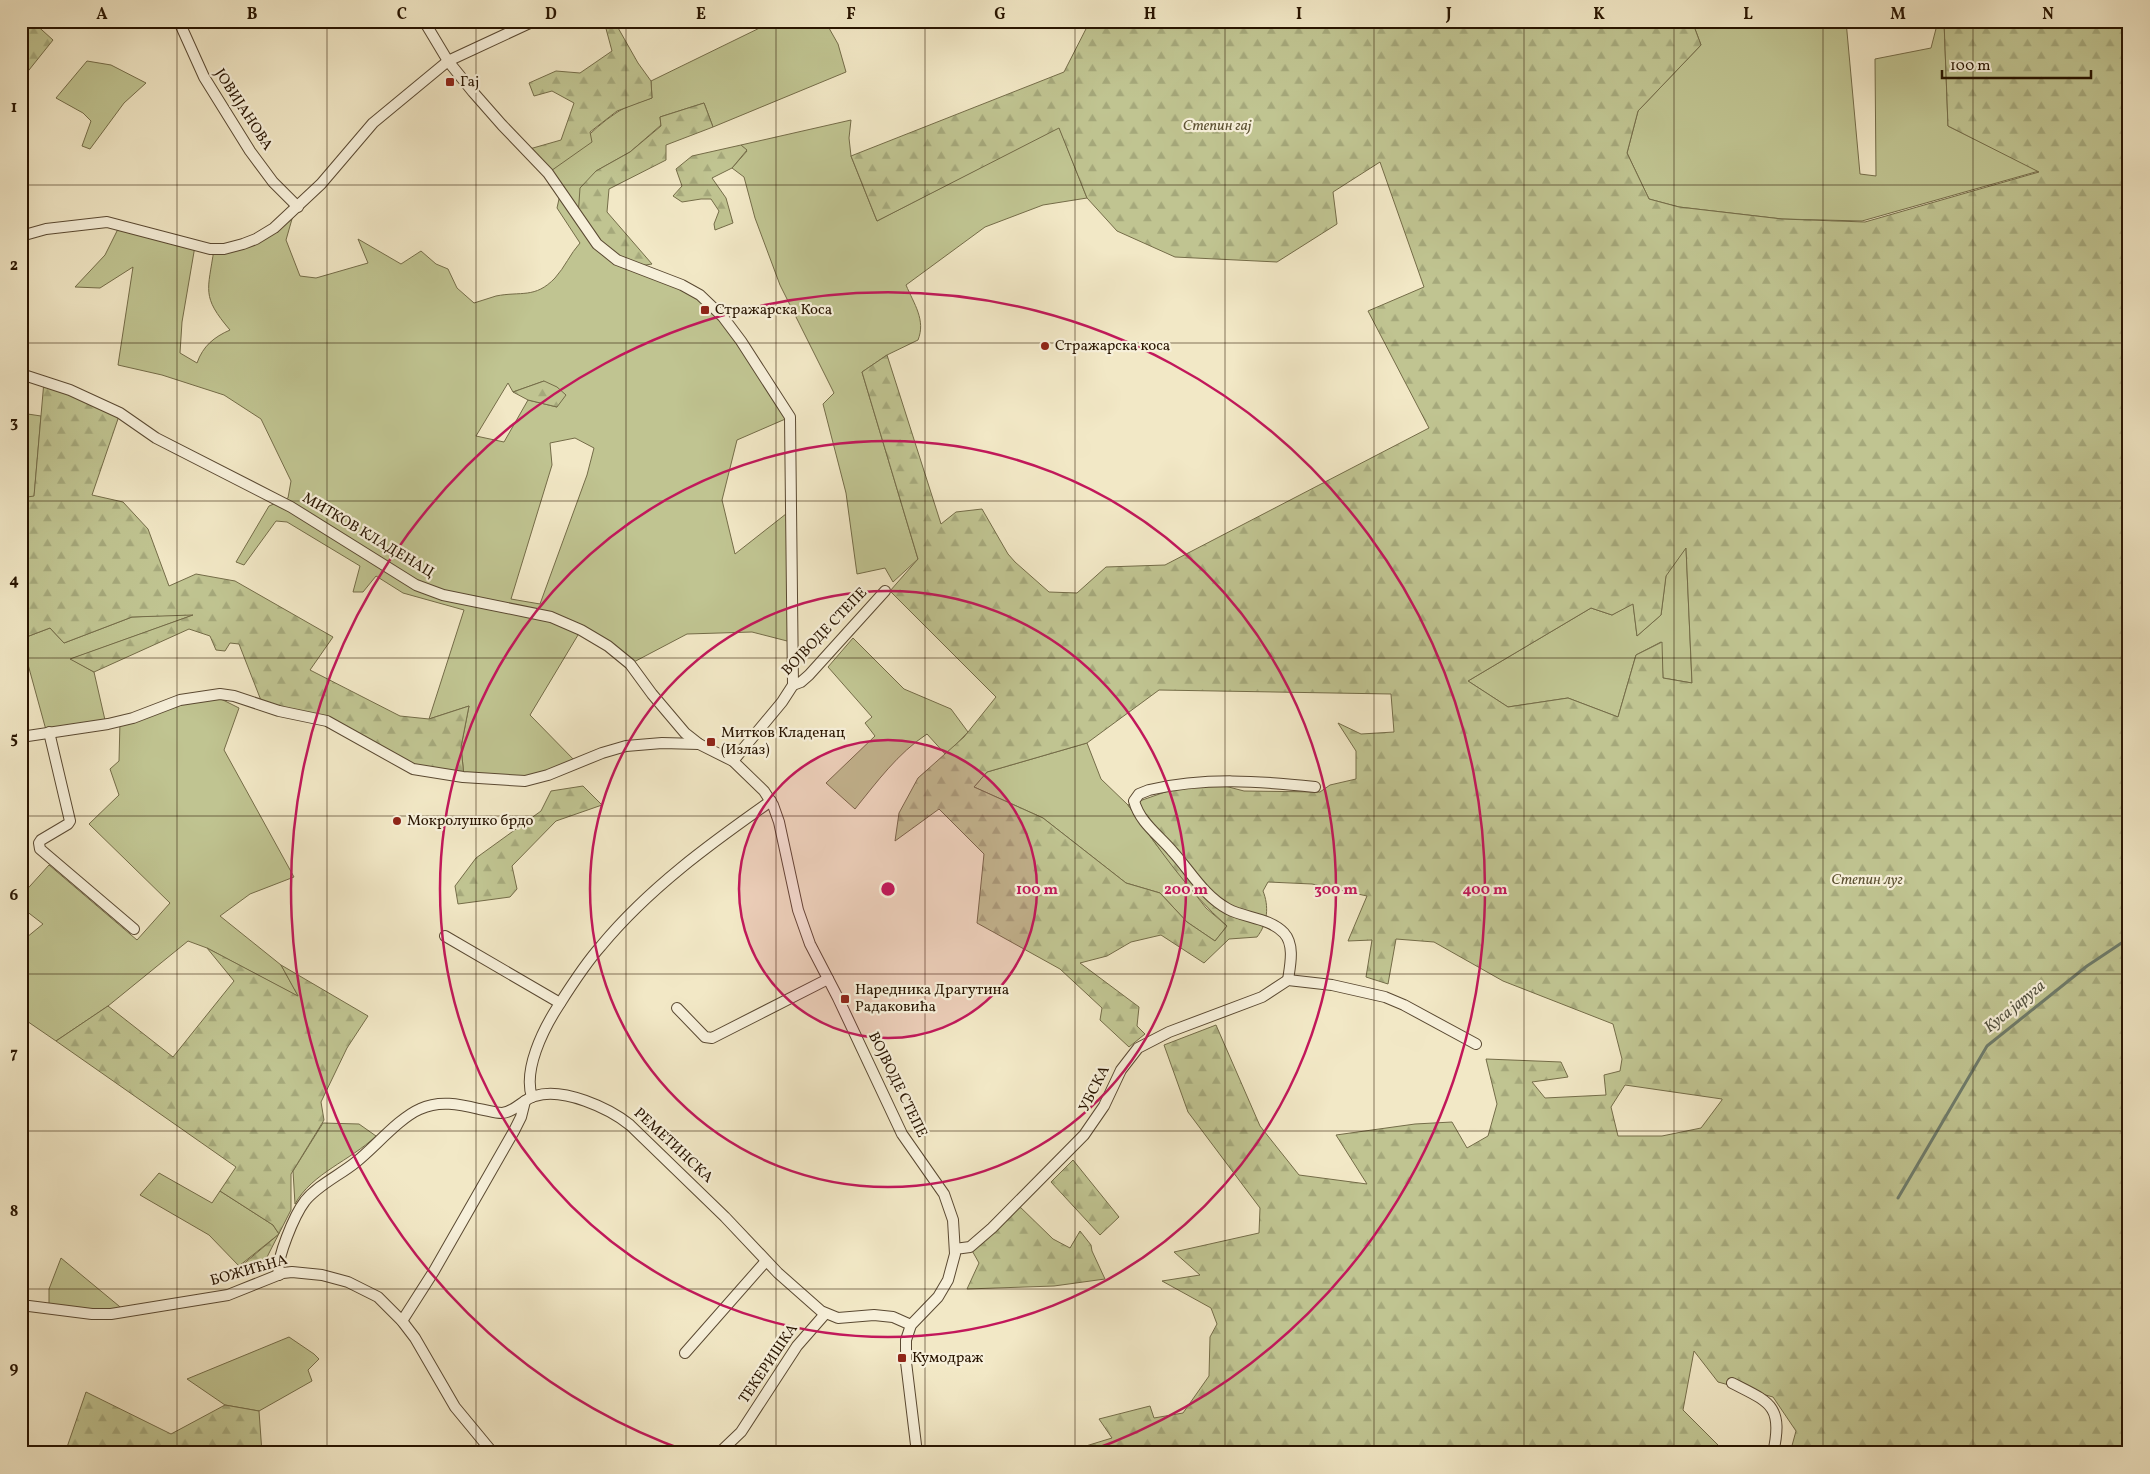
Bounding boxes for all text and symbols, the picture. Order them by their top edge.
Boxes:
text: A [96,4,108,26]
text: B [247,4,258,26]
text: C [397,4,407,26]
text: D [545,4,557,26]
text: E [696,4,706,26]
text: F [846,4,856,26]
text: G [994,4,1006,26]
text: H [1144,4,1156,26]
text: I [1296,4,1302,26]
text: J [1445,4,1452,26]
text: K [1593,4,1605,26]
text: L [1743,4,1753,26]
text: M [1890,4,1906,26]
text: N [2042,4,2054,26]
scale bar [1942,48,2091,80]
text: 100 m [1950,56,1990,77]
street label: ЈОВИЈАНОВА [209,65,278,155]
place label: Гај [460,72,479,93]
marker: Гај [444,76,456,88]
text: 1 [11,97,17,119]
park label: Степин гај [1183,116,1252,137]
text: 2 [10,255,18,277]
place label: Стражарска Коса [715,300,832,321]
marker: Стражарска Коса [699,304,711,316]
place label: Стражарска коса [1055,336,1170,357]
marker: Стражарска коса [1039,340,1051,352]
text: 3 [10,412,18,434]
street label: МИТКОВ КЛАДЕНАЦ [298,488,438,584]
text: 4 [9,570,19,592]
street label: ВОЈВОДЕ СТЕПЕ [777,583,873,681]
place label: Митков Кладенац (Излаз) [721,723,846,761]
text: 5 [10,728,18,750]
marker: Митков Кладенац (Излаз) [705,736,717,748]
place label: Мокролушко брдо [407,811,534,832]
marker: Мокролушко брдо [391,815,403,827]
park label: Степин луг [1831,870,1903,891]
centre of rings [879,880,897,898]
text: 100 m [1016,880,1059,901]
text: 200 m [1164,880,1208,901]
text: 300 m [1314,880,1358,901]
text: 400 m [1463,880,1508,901]
text: 6 [10,885,19,907]
water label: Куса јаруга [1980,975,2050,1038]
place label: Наредника Драгутина Радаковића [855,980,1009,1018]
marker: Наредника Драгутина Радаковића [839,993,851,1005]
street label: ВОЈВОДЕ СТЕПЕ [862,1029,932,1141]
text: 7 [10,1043,18,1065]
street label: УБСКА [1074,1062,1116,1116]
street label: РЕМЕТИНСКА [629,1104,718,1189]
text: 8 [10,1201,18,1223]
street label: БОЖИЋНА [208,1250,291,1292]
street label: ТЕКЕРИШКА [734,1319,804,1408]
place label: Кумодраж [912,1348,984,1369]
marker: Кумодраж [896,1352,908,1364]
text: 9 [10,1358,19,1380]

